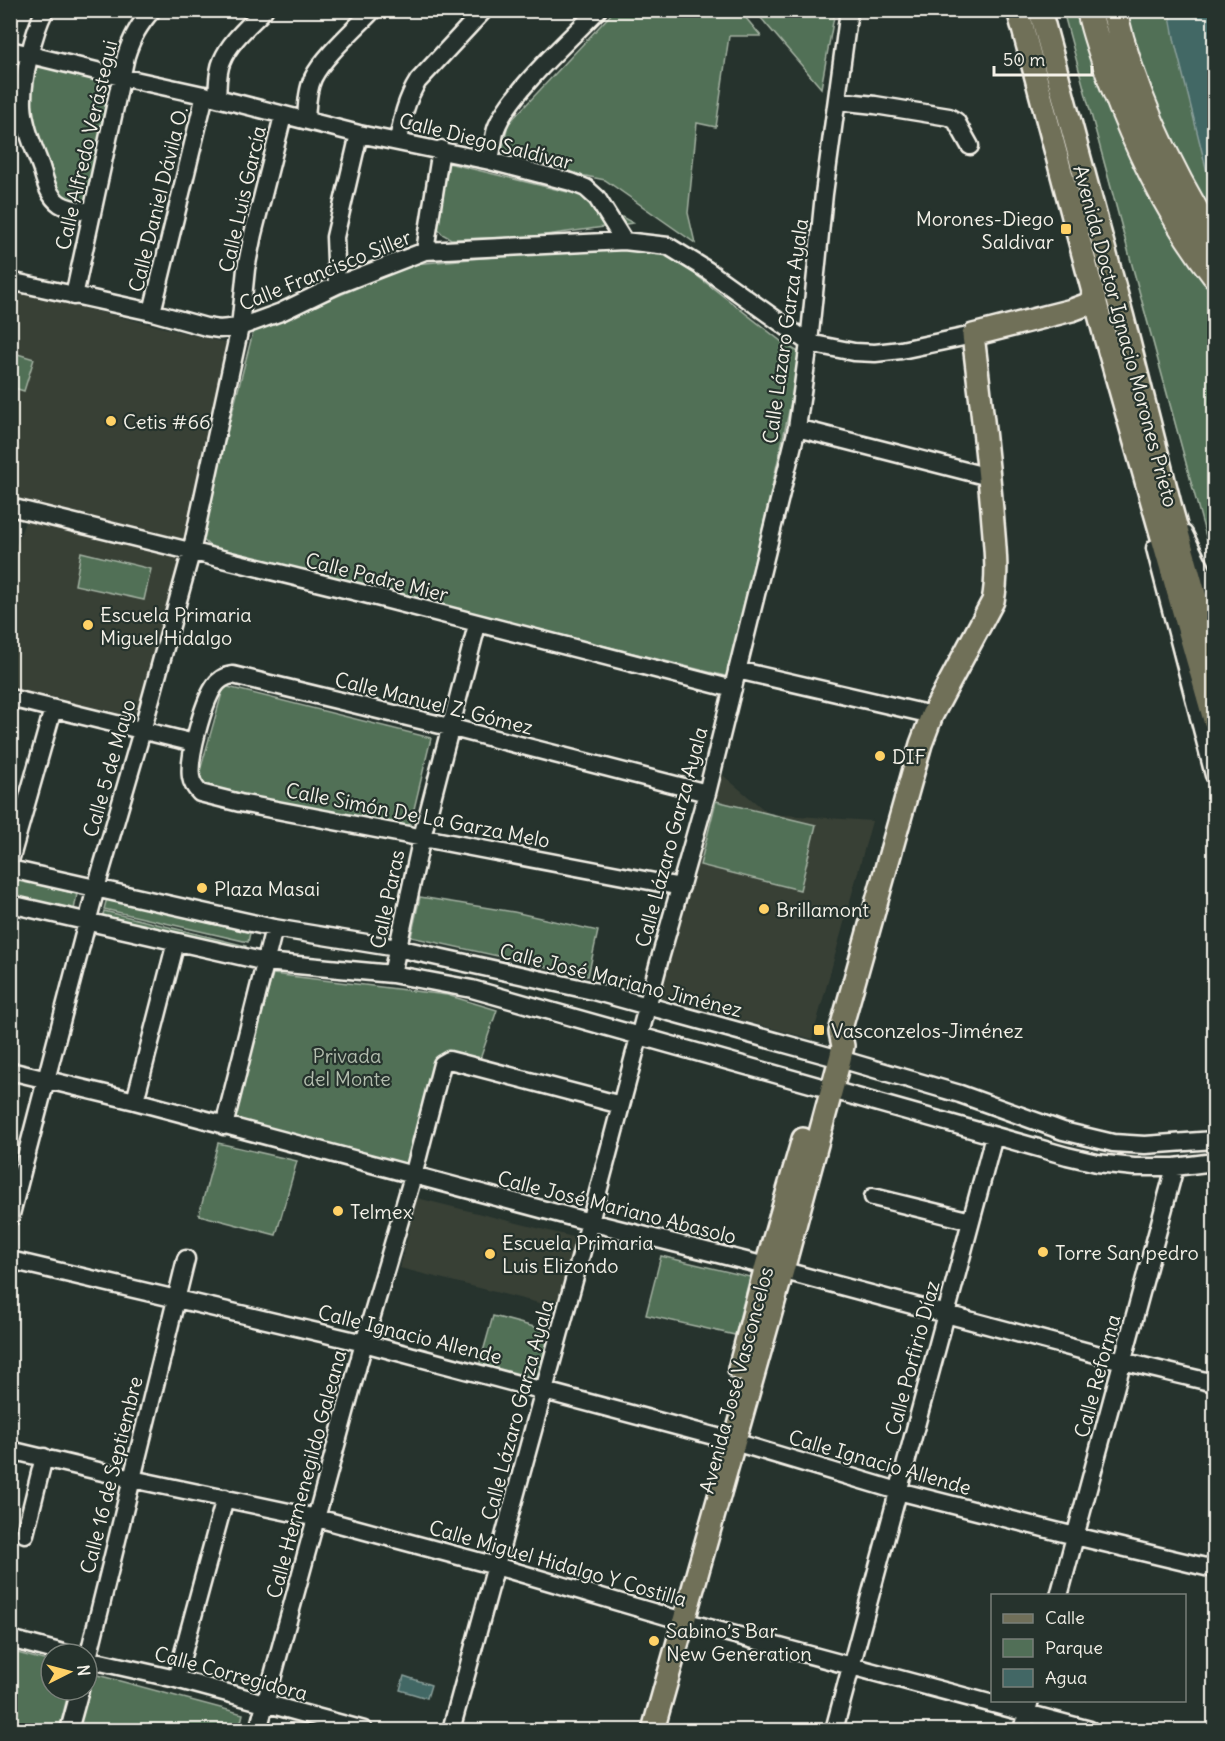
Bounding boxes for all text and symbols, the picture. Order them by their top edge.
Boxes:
street label: Calle Alfredo Verástegui [50,38,122,252]
scale bar [994,39,1092,77]
text: 50 m [1003,48,1045,71]
street label: Calle Daniel Dávila O. [123,104,193,294]
street label: Calle Diego Saldívar [397,107,575,175]
street label: Calle Luis García [213,123,271,275]
street label: Avenida Doctor Ignacio Morones Prieto [1068,162,1184,510]
place label: Morones-Diego Saldivar [916,206,1054,254]
street label: Calle Lázaro Garza Ayala [757,217,813,445]
marker: Morones-Diego Saldivar [1059,222,1073,236]
street label: Calle Francisco Siller [235,224,415,316]
place label: Cetis #66 [123,409,211,434]
marker: Cetis #66 [104,414,118,428]
street label: Calle Padre Mier [303,547,451,607]
place label: Escuela Primaria Miguel Hidalgo [100,602,252,650]
marker: Escuela Primaria Miguel Hidalgo [81,618,95,632]
street label: Calle Manuel Z. Gómez [332,666,536,740]
street label: Calle 5 de Mayo [77,696,141,840]
street label: Calle Lázaro Garza Ayala [630,724,712,950]
place label: DIF [892,744,926,769]
marker: DIF [873,749,887,763]
street label: Calle Simón De La Garza Melo [284,777,552,853]
street label: Calle Paras [364,847,410,951]
place label: Plaza Masai [214,876,320,901]
marker: Plaza Masai [195,881,209,895]
place label: Brillamont [776,897,869,922]
marker: Brillamont [757,902,771,916]
street label: Calle José Mariano Jiménez [497,938,745,1022]
place label: Vasconzelos-Jiménez [831,1018,1023,1043]
marker: Vasconzelos-Jiménez [812,1023,826,1037]
park label: Privada del Monte [303,1043,391,1091]
street label: Calle José Mariano Abasolo [495,1165,739,1249]
place label: Telmex [350,1199,413,1224]
marker: Telmex [331,1204,345,1218]
place label: Escuela Primaria Luis Elizondo [502,1230,654,1278]
place label: Torre San pedro [1055,1240,1199,1265]
marker: Torre San pedro [1036,1245,1050,1259]
marker: Escuela Primaria Luis Elizondo [483,1247,497,1261]
street label: Avenida José Vasconcelos [694,1264,778,1496]
street label: Calle Porfirio Díaz [879,1278,945,1438]
street label: Calle Lázaro Garza Ayala [476,1297,558,1523]
street label: Calle Ignacio Allende [315,1299,505,1369]
street label: Calle Reforma [1069,1312,1125,1440]
street label: Calle Hermenegildo Galeana [261,1347,351,1601]
street label: Calle 16 de Septiembre [74,1374,148,1576]
street label: Calle Ignacio Allende [786,1424,974,1500]
street label: Calle Miguel Hidalgo Y Costilla [426,1514,690,1612]
legend [991,1594,1186,1702]
text: Calle [1045,1606,1085,1629]
place label: Sabino’s Bar New Generation [666,1618,812,1666]
marker: Sabino’s Bar New Generation [647,1634,661,1648]
text: Parque [1045,1636,1103,1659]
street label: Calle Corregidora [152,1641,310,1705]
north arrow [39,1642,99,1702]
text: N [73,1664,94,1677]
text: Agua [1045,1666,1087,1689]

